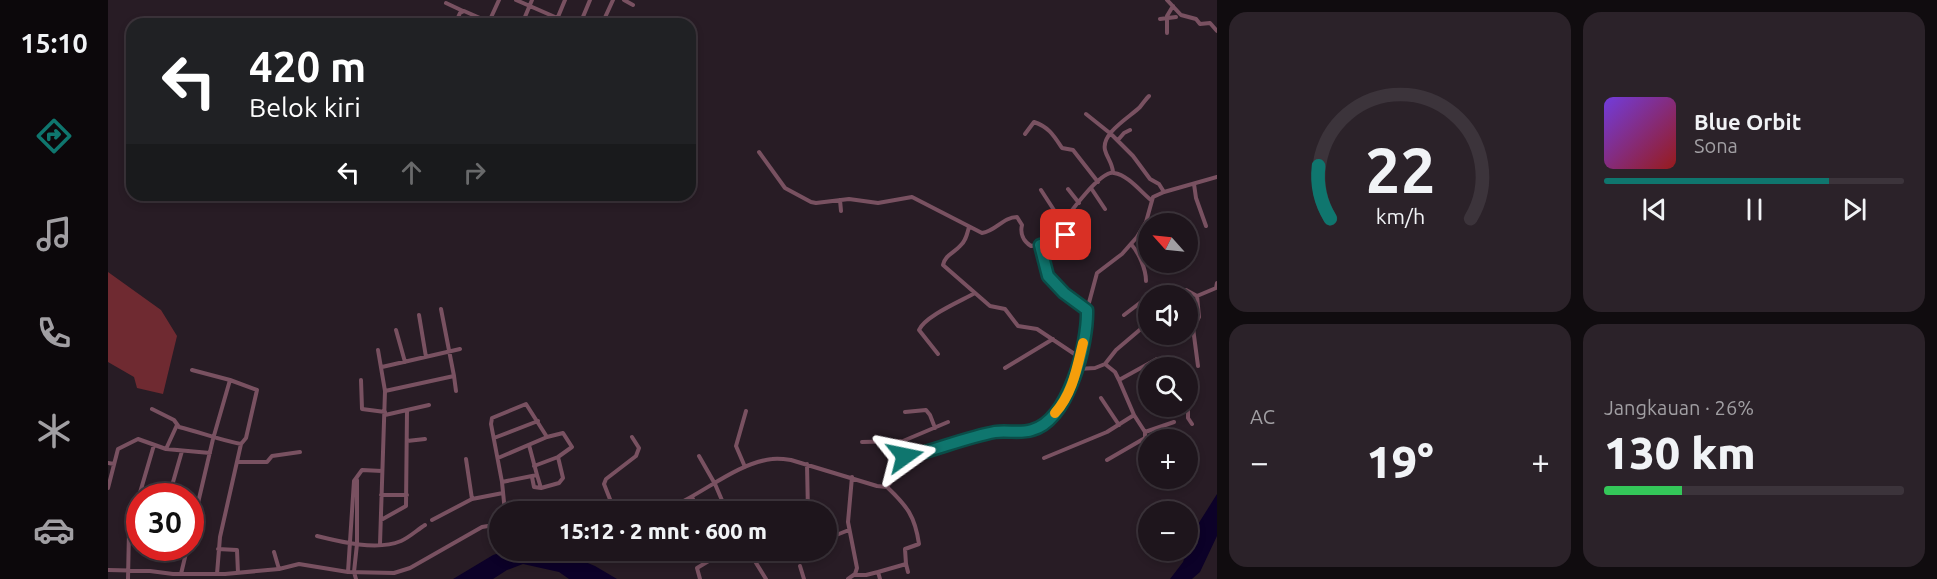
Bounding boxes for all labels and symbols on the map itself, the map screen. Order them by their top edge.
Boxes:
pin [1040,209,1091,260]
north arrow [1138,213,1198,273]
position arrow [873,424,937,488]
speed limit sign: 30 [126,483,204,561]

